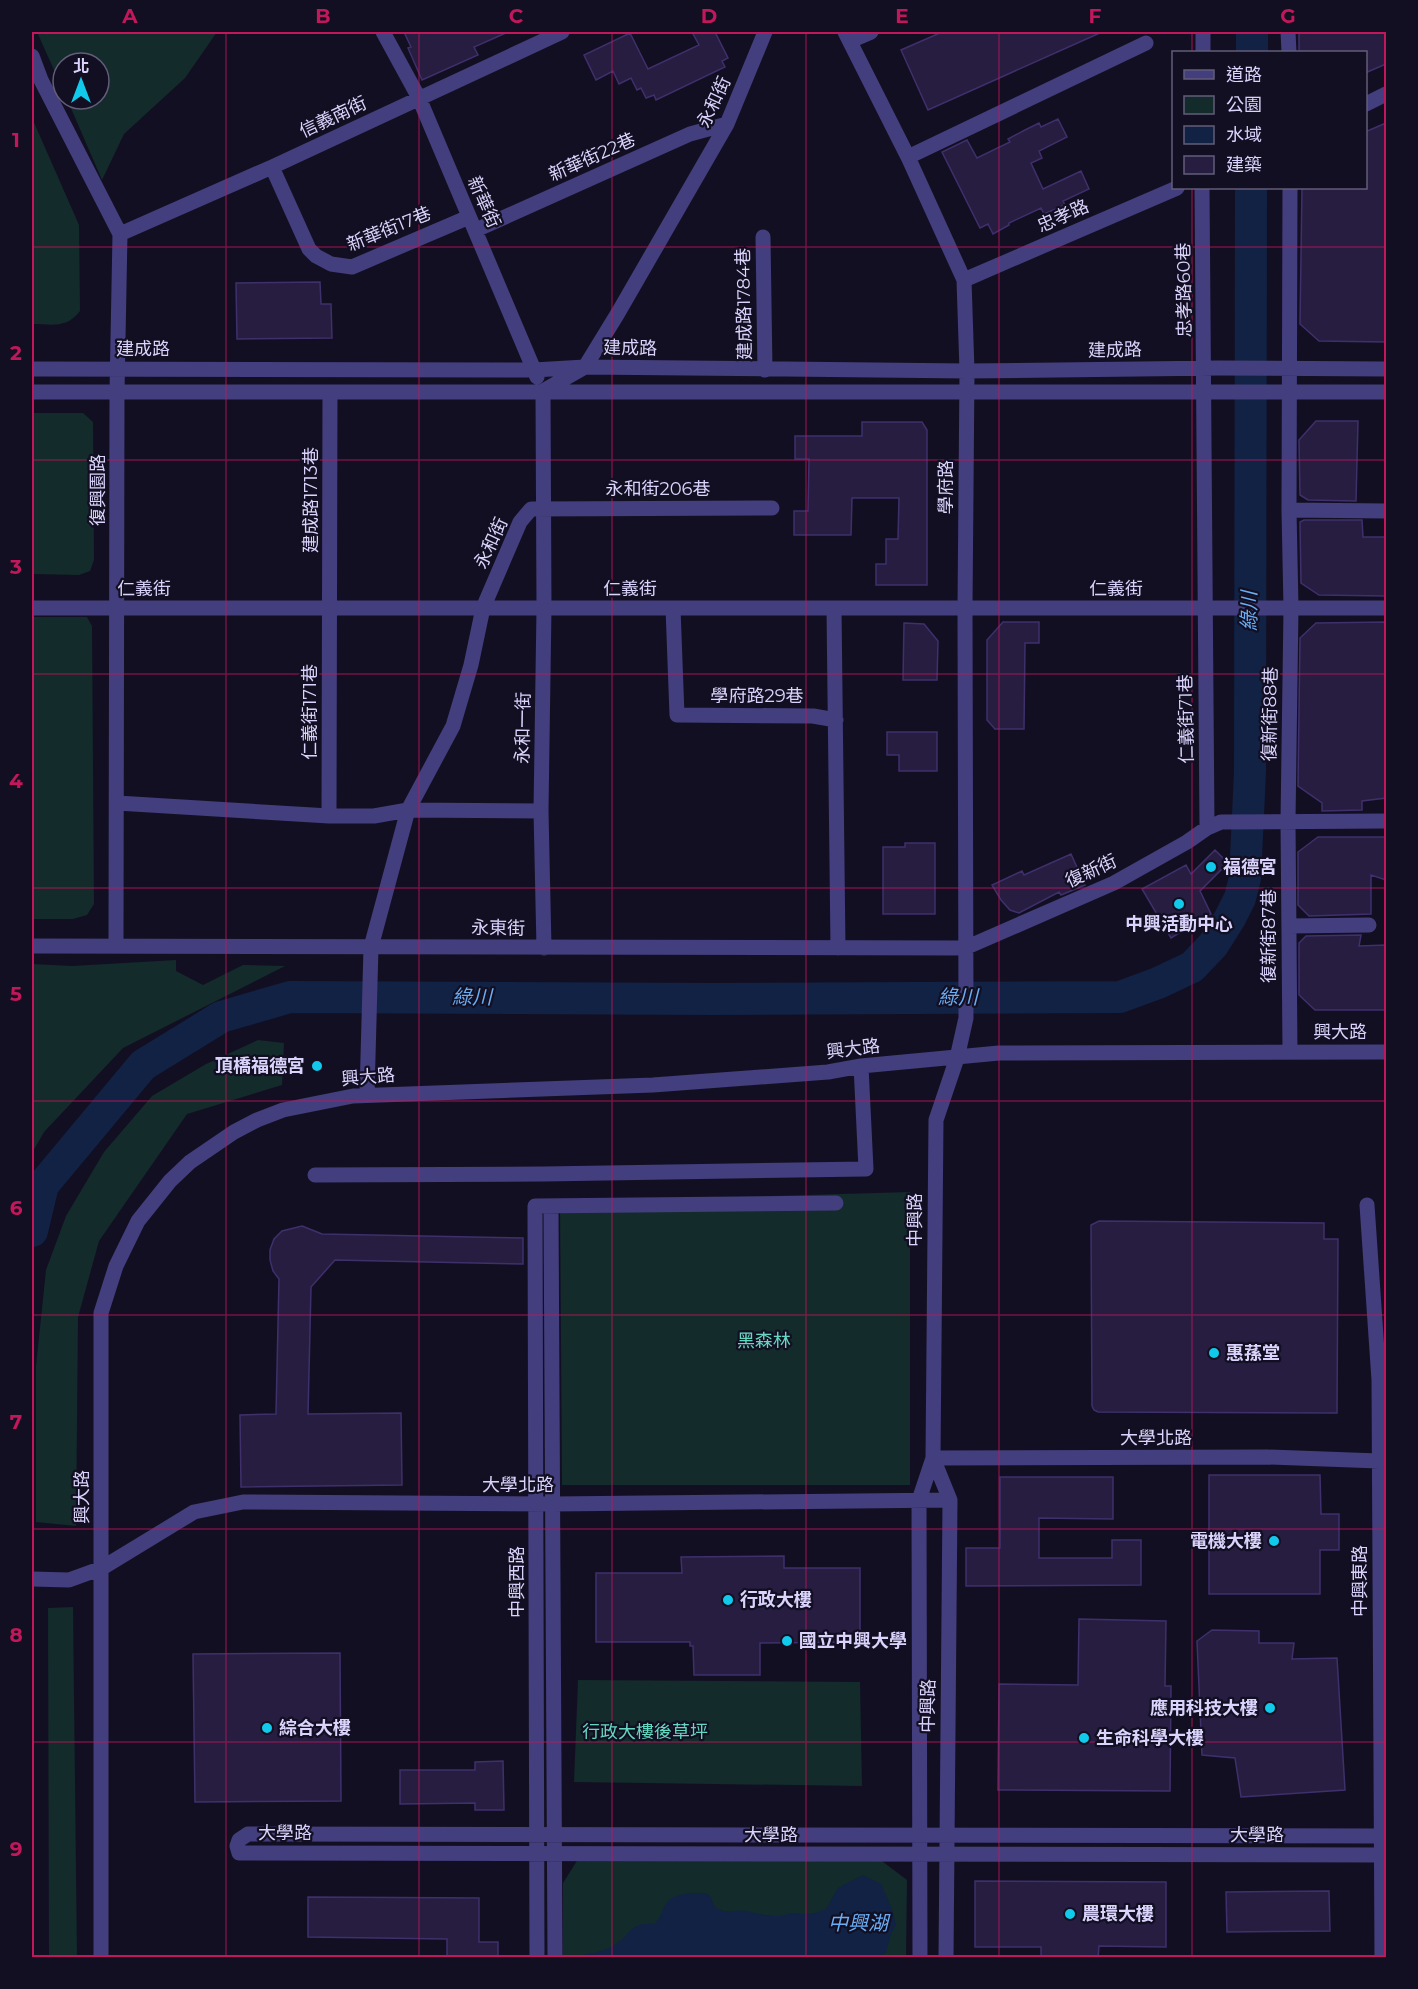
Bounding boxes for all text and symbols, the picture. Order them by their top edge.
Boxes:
text: A [121,4,138,28]
text: B [315,4,331,28]
text: C [509,4,524,28]
text: D [701,4,717,28]
text: E [895,4,909,28]
text: F [1089,4,1102,28]
text: G [1280,4,1296,28]
north arrow [51,51,111,111]
legend [1172,51,1367,189]
text: 北 [73,57,89,76]
text: 道路 [1226,64,1262,86]
street label: 永和街 [693,73,735,131]
street label: 信義南街 [296,92,370,142]
text: 公園 [1226,94,1262,116]
text: 水域 [1226,124,1262,146]
text: 1 [12,128,20,152]
street label: 新華街22巷 [545,128,639,186]
text: 建築 [1226,154,1262,176]
street label: 新華街 [463,173,505,231]
street label: 忠孝路 [1034,195,1092,237]
street label: 新華街17巷 [344,202,434,256]
street label: 忠孝路60巷 [1172,242,1196,338]
street label: 建成路1784巷 [732,248,756,360]
street label: 建成路 [603,337,657,359]
street label: 建成路 [116,338,170,360]
street label: 建成路 [1088,339,1142,361]
text: 2 [10,341,22,365]
street label: 建成路1713巷 [300,447,322,553]
street label: 復興園路 [87,454,109,526]
street label: 學府路 [935,460,957,514]
street label: 永和街206巷 [605,478,711,500]
street label: 永和街 [470,514,512,572]
text: 3 [9,555,22,579]
street label: 仁義街 [117,578,171,600]
street label: 仁義街 [603,578,657,600]
street label: 仁義街 [1089,578,1143,600]
water label: 綠川 [1237,589,1261,631]
street label: 仁義街171巷 [299,664,321,760]
street label: 復新街88巷 [1258,666,1282,762]
street label: 仁義街71巷 [1174,674,1198,764]
street label: 學府路29巷 [710,685,804,707]
street label: 永和一街 [511,692,535,764]
text: 4 [9,769,23,793]
street label: 復新街 [1062,850,1120,892]
place label: 福德宮 [1223,856,1277,878]
marker: 福德宮 [1204,860,1218,874]
street label: 復新街87巷 [1258,889,1280,983]
marker: 中興活動中心 [1172,897,1186,911]
place label: 中興活動中心 [1125,913,1233,935]
street label: 永東街 [471,917,525,939]
text: 5 [10,982,22,1006]
water label: 綠川 [452,985,494,1009]
water label: 綠川 [938,985,980,1009]
street label: 興大路 [1313,1021,1367,1043]
street label: 興大路 [825,1035,881,1063]
place label: 頂橋福德宮 [215,1055,305,1077]
marker: 頂橋福德宮 [310,1059,324,1073]
street label: 興大路 [340,1064,396,1090]
street label: 中興路 [904,1193,926,1247]
text: 6 [10,1196,23,1220]
park label: 黑森林 [737,1330,791,1352]
place label: 惠蓀堂 [1226,1342,1280,1364]
marker: 惠蓀堂 [1207,1346,1221,1360]
text: 7 [10,1410,22,1434]
street label: 大學北路 [1120,1427,1192,1449]
street label: 興大路 [71,1470,93,1524]
street label: 大學北路 [482,1474,554,1496]
place label: 電機大樓 [1190,1530,1262,1552]
marker: 電機大樓 [1267,1534,1281,1548]
street label: 中興東路 [1349,1545,1371,1617]
street label: 中興西路 [506,1546,528,1618]
place label: 行政大樓 [740,1589,812,1611]
marker: 行政大樓 [721,1593,735,1607]
text: 8 [9,1623,23,1647]
place label: 國立中興大學 [799,1630,907,1652]
marker: 國立中興大學 [780,1634,794,1648]
street label: 中興路 [917,1679,939,1733]
place label: 應用科技大樓 [1150,1697,1258,1719]
marker: 應用科技大樓 [1263,1701,1277,1715]
place label: 綜合大樓 [279,1717,351,1739]
marker: 綜合大樓 [260,1721,274,1735]
park label: 行政大樓後草坪 [582,1721,708,1743]
place label: 生命科學大樓 [1096,1727,1204,1749]
marker: 生命科學大樓 [1077,1731,1091,1745]
street label: 大學路 [258,1822,312,1844]
street label: 大學路 [744,1824,798,1846]
street label: 大學路 [1230,1824,1284,1846]
text: 9 [10,1837,22,1861]
place label: 農環大樓 [1082,1903,1154,1925]
marker: 農環大樓 [1063,1907,1077,1921]
water label: 中興湖 [828,1911,891,1935]

